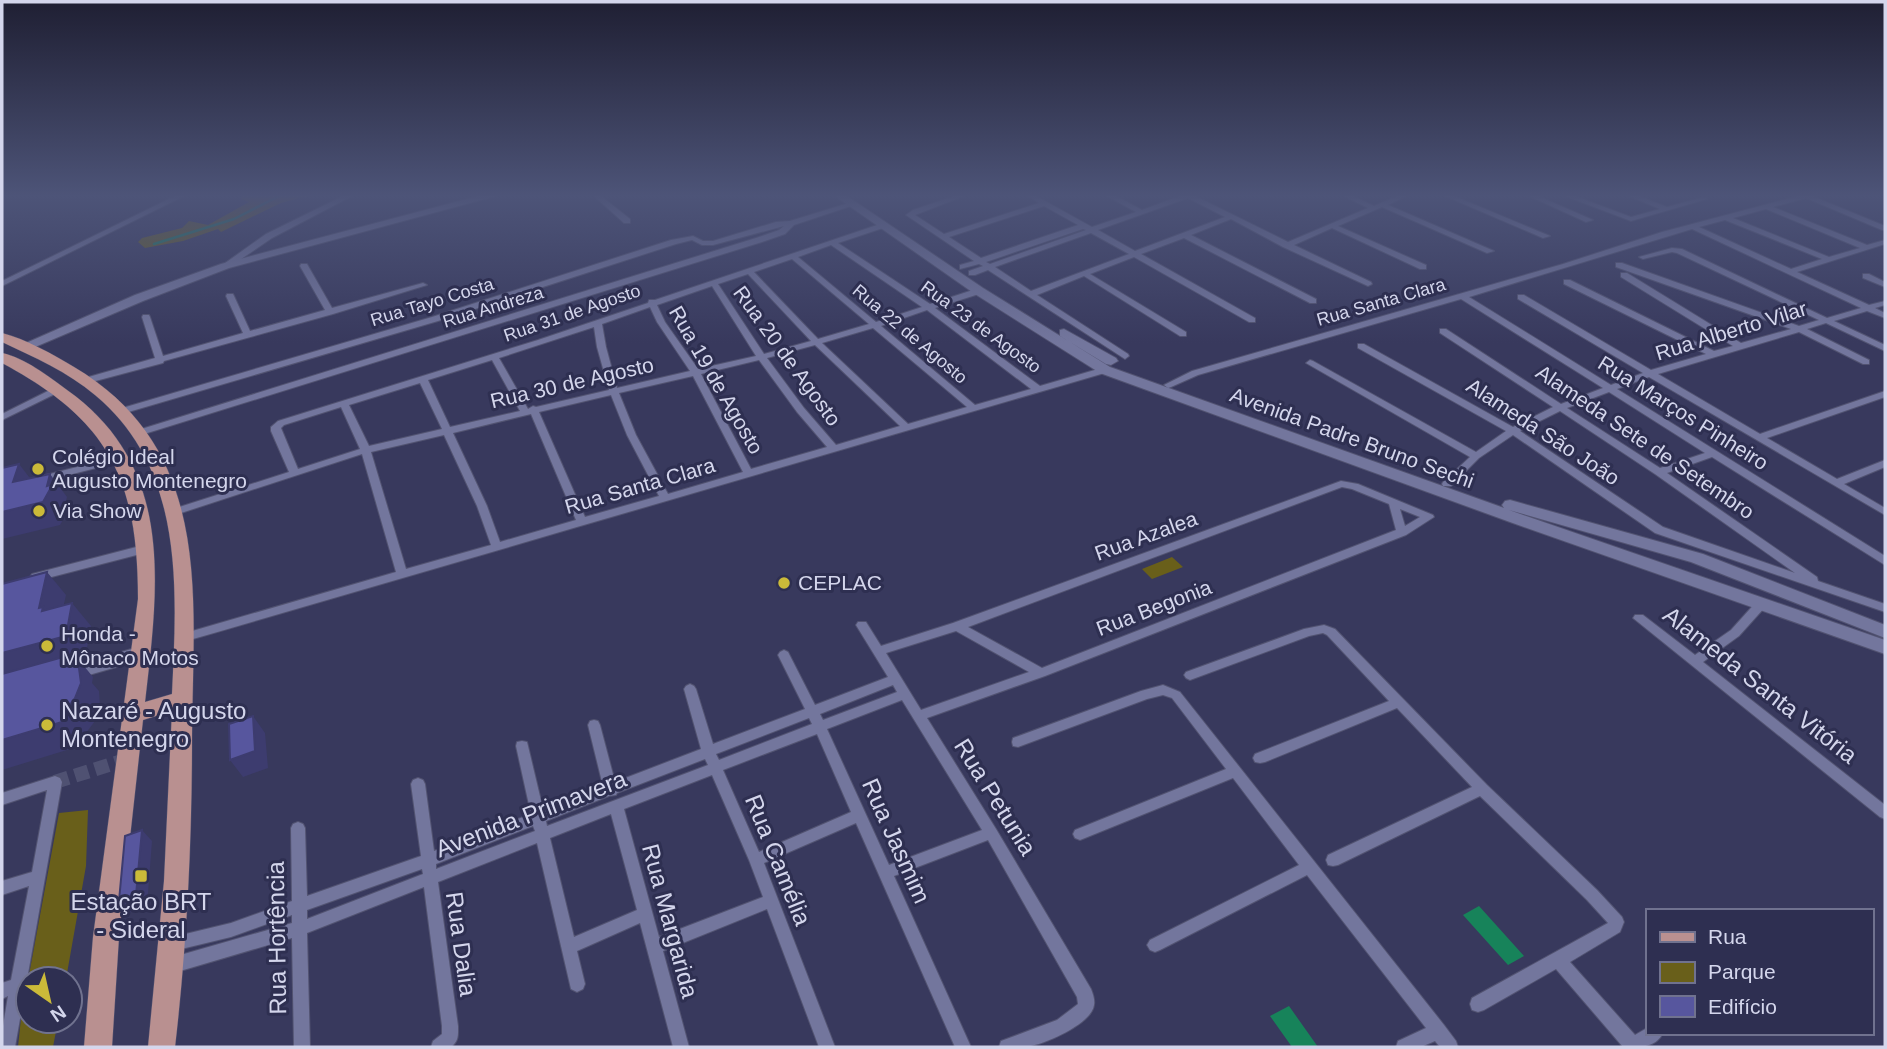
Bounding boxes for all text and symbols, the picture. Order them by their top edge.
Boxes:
street label: Rua Tayo Costa [368,273,497,330]
street label: Rua Santa Clara [1314,274,1449,330]
street label: Rua 23 de Agosto [917,277,1045,377]
street label: Rua 31 de Agosto [501,280,643,346]
street label: Rua 22 de Agosto [849,280,971,388]
street label: Rua 20 de Agosto [729,281,846,430]
street label: Rua Andreza [440,282,547,332]
street label: Rua Alberto Vilar [1652,297,1809,365]
street label: Rua 19 de Agosto [665,302,768,458]
street label: Rua Marços Pinheiro [1594,351,1773,474]
street label: Rua 30 de Agosto [488,353,656,412]
street label: Alameda Sete de Setembro [1532,360,1759,523]
street label: Alameda São João [1463,374,1624,490]
street label: Avenida Padre Bruno Sechi [1227,383,1477,492]
place label: Colégio Ideal Augusto Montenegro [52,445,247,492]
street label: Rua Santa Clara [562,453,718,518]
marker: Colégio Ideal Augusto Montenegro [30,461,46,477]
place label: Via Show [53,499,142,522]
marker: Via Show [31,503,47,519]
street label: Rua Azalea [1091,506,1201,565]
place label: CEPLAC [798,571,882,594]
marker: CEPLAC [776,575,792,591]
street label: Rua Begonia [1093,575,1215,640]
street label: Alameda Santa Vitória [1658,601,1863,769]
place label: Honda - Mônaco Motos [61,622,199,669]
marker: Honda - Mônaco Motos [39,638,55,654]
place label: Nazaré - Augusto Montenegro [61,697,246,752]
marker: Nazaré - Augusto Montenegro [39,717,55,733]
street label: Rua Petunia [949,734,1042,860]
street label: Avenida Primavera [432,764,631,862]
street label: Rua Jasmim [857,774,936,907]
street label: Rua Camélia [740,790,817,930]
street label: Rua Margarida [637,841,704,1002]
street label: Rua Hortência [262,860,291,1015]
marker: Estação BRT - Sideral [133,868,149,884]
place label: Estação BRT - Sideral [71,888,212,943]
street label: Rua Dalia [441,890,482,999]
legend [1646,909,1873,1035]
text: Rua [1708,925,1747,948]
text: Parque [1708,960,1776,983]
north arrow [14,965,84,1035]
text: Edifício [1708,995,1777,1018]
text: N [47,1001,70,1026]

